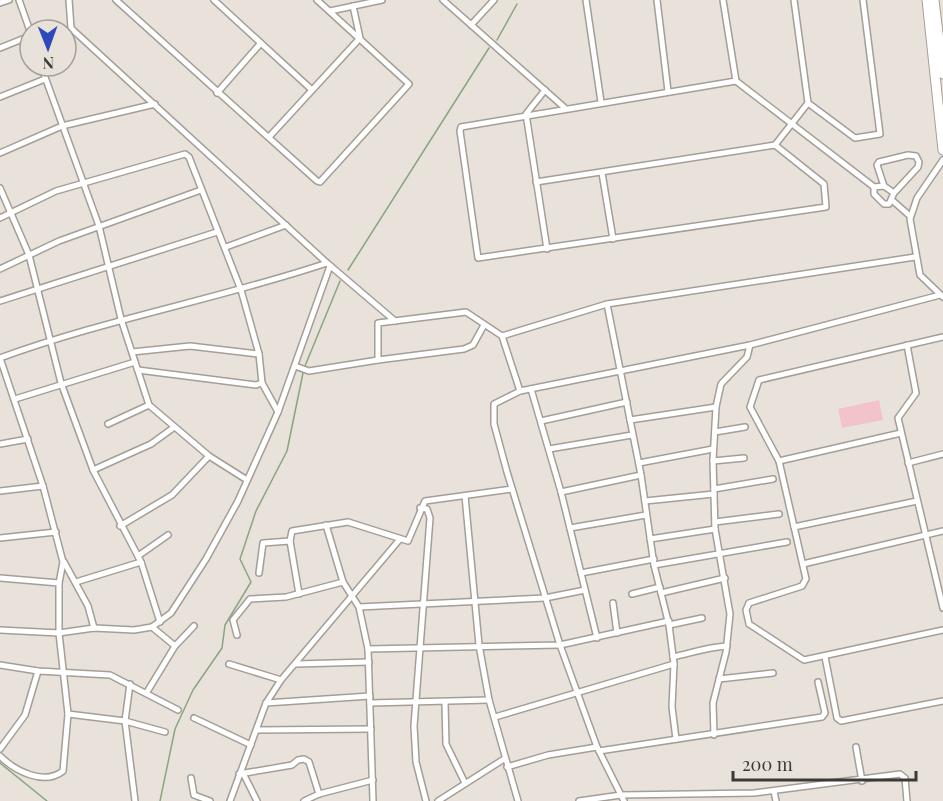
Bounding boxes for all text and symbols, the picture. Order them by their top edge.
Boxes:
north arrow [18,18,78,78]
text: N [42,53,54,74]
scale bar [733,744,916,782]
text: 200 m [742,752,793,776]

